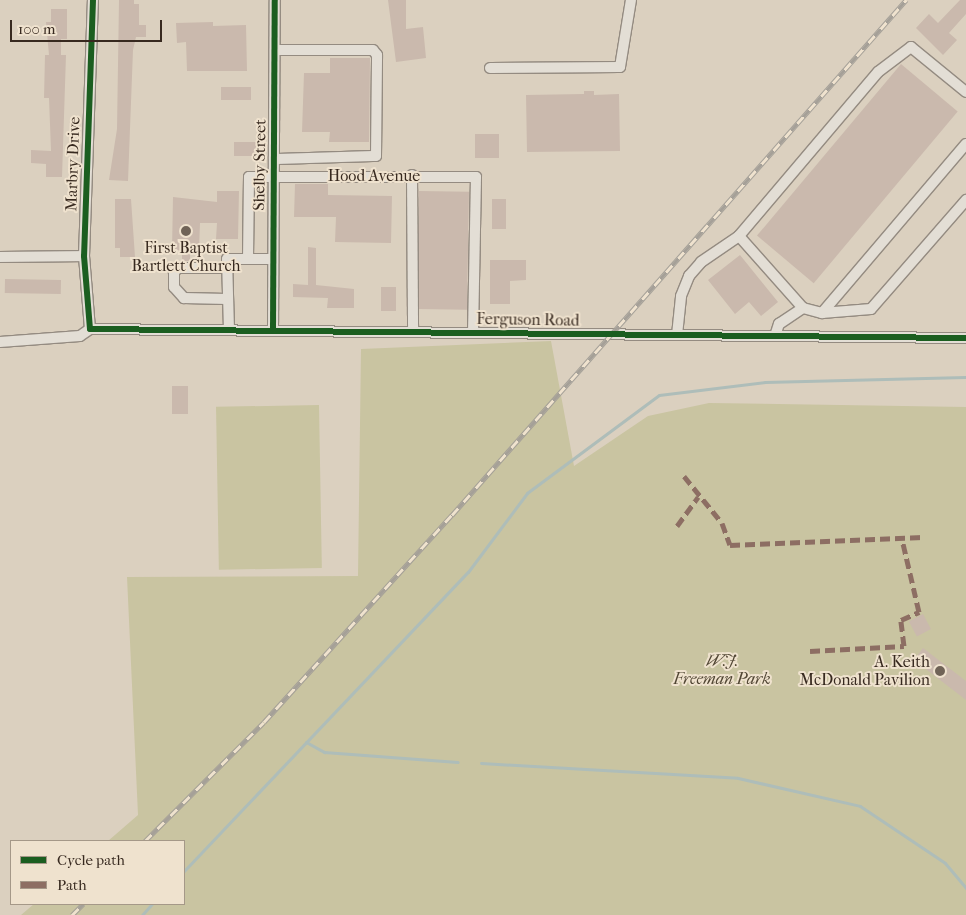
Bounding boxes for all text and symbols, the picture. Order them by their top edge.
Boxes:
scale bar [12,10,165,42]
text: 100 m [18,20,56,38]
street label: Marbry Drive [62,116,84,212]
street label: Shelby Street [250,119,270,211]
street label: Hood Avenue [328,166,420,186]
marker: First Baptist Bartlett Church [180,225,192,237]
place label: First Baptist Bartlett Church [132,238,240,276]
street label: Ferguson Road [476,310,580,330]
park label: W.J. Freeman Park [673,651,771,689]
place label: A. Keith McDonald Pavilion [799,652,930,690]
marker: A. Keith McDonald Pavilion [934,665,946,677]
legend [10,840,185,905]
text: Cycle path [57,851,125,869]
text: Path [57,876,87,894]

